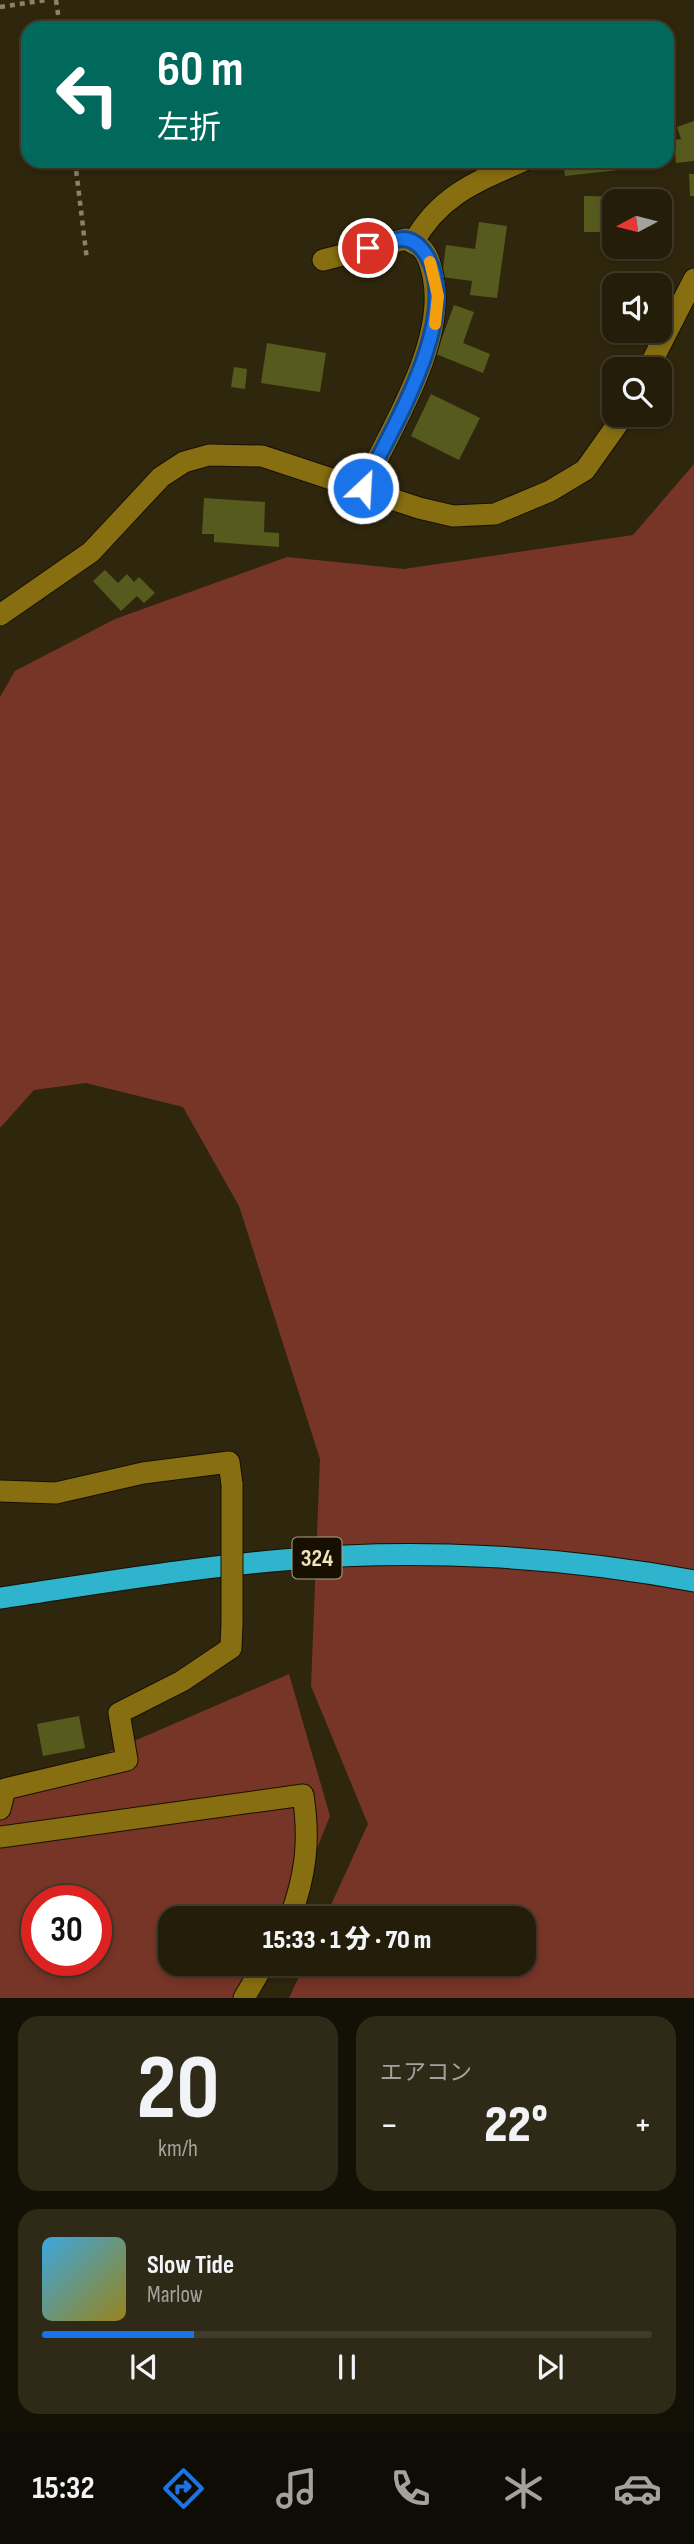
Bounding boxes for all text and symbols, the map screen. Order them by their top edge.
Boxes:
text: 60 m [157,41,244,100]
icon: left [42,49,133,140]
text: 左折 [157,109,221,148]
north arrow [602,189,672,259]
map controls [602,189,672,427]
pin [338,218,398,278]
icon: arrive [349,229,387,267]
button: sound [602,273,672,343]
button: search [602,357,672,427]
position arrow [326,451,400,525]
road number: 324 [292,1538,342,1578]
speed limit sign: 30 [21,1885,112,1976]
text: 15:33 · 1 分 · 70 m [263,1925,431,1956]
text: 20 [136,2035,220,2144]
text: エアコン [380,2059,472,2087]
text: 22° [484,2094,548,2157]
text: − [380,2103,399,2148]
text: + [633,2103,652,2148]
text: km/h [158,2135,198,2163]
text: Slow Tide [147,2250,234,2281]
text: Marlow [147,2281,203,2309]
icon: previous [125,2348,163,2386]
icon: pause [328,2348,366,2386]
icon: next [531,2348,569,2386]
icon: directions [159,2464,208,2513]
icon: music [272,2464,321,2513]
icon: phone [386,2464,435,2513]
icon: climate [499,2464,548,2513]
icon: car [613,2464,662,2513]
text: 15:32 [32,2469,94,2508]

